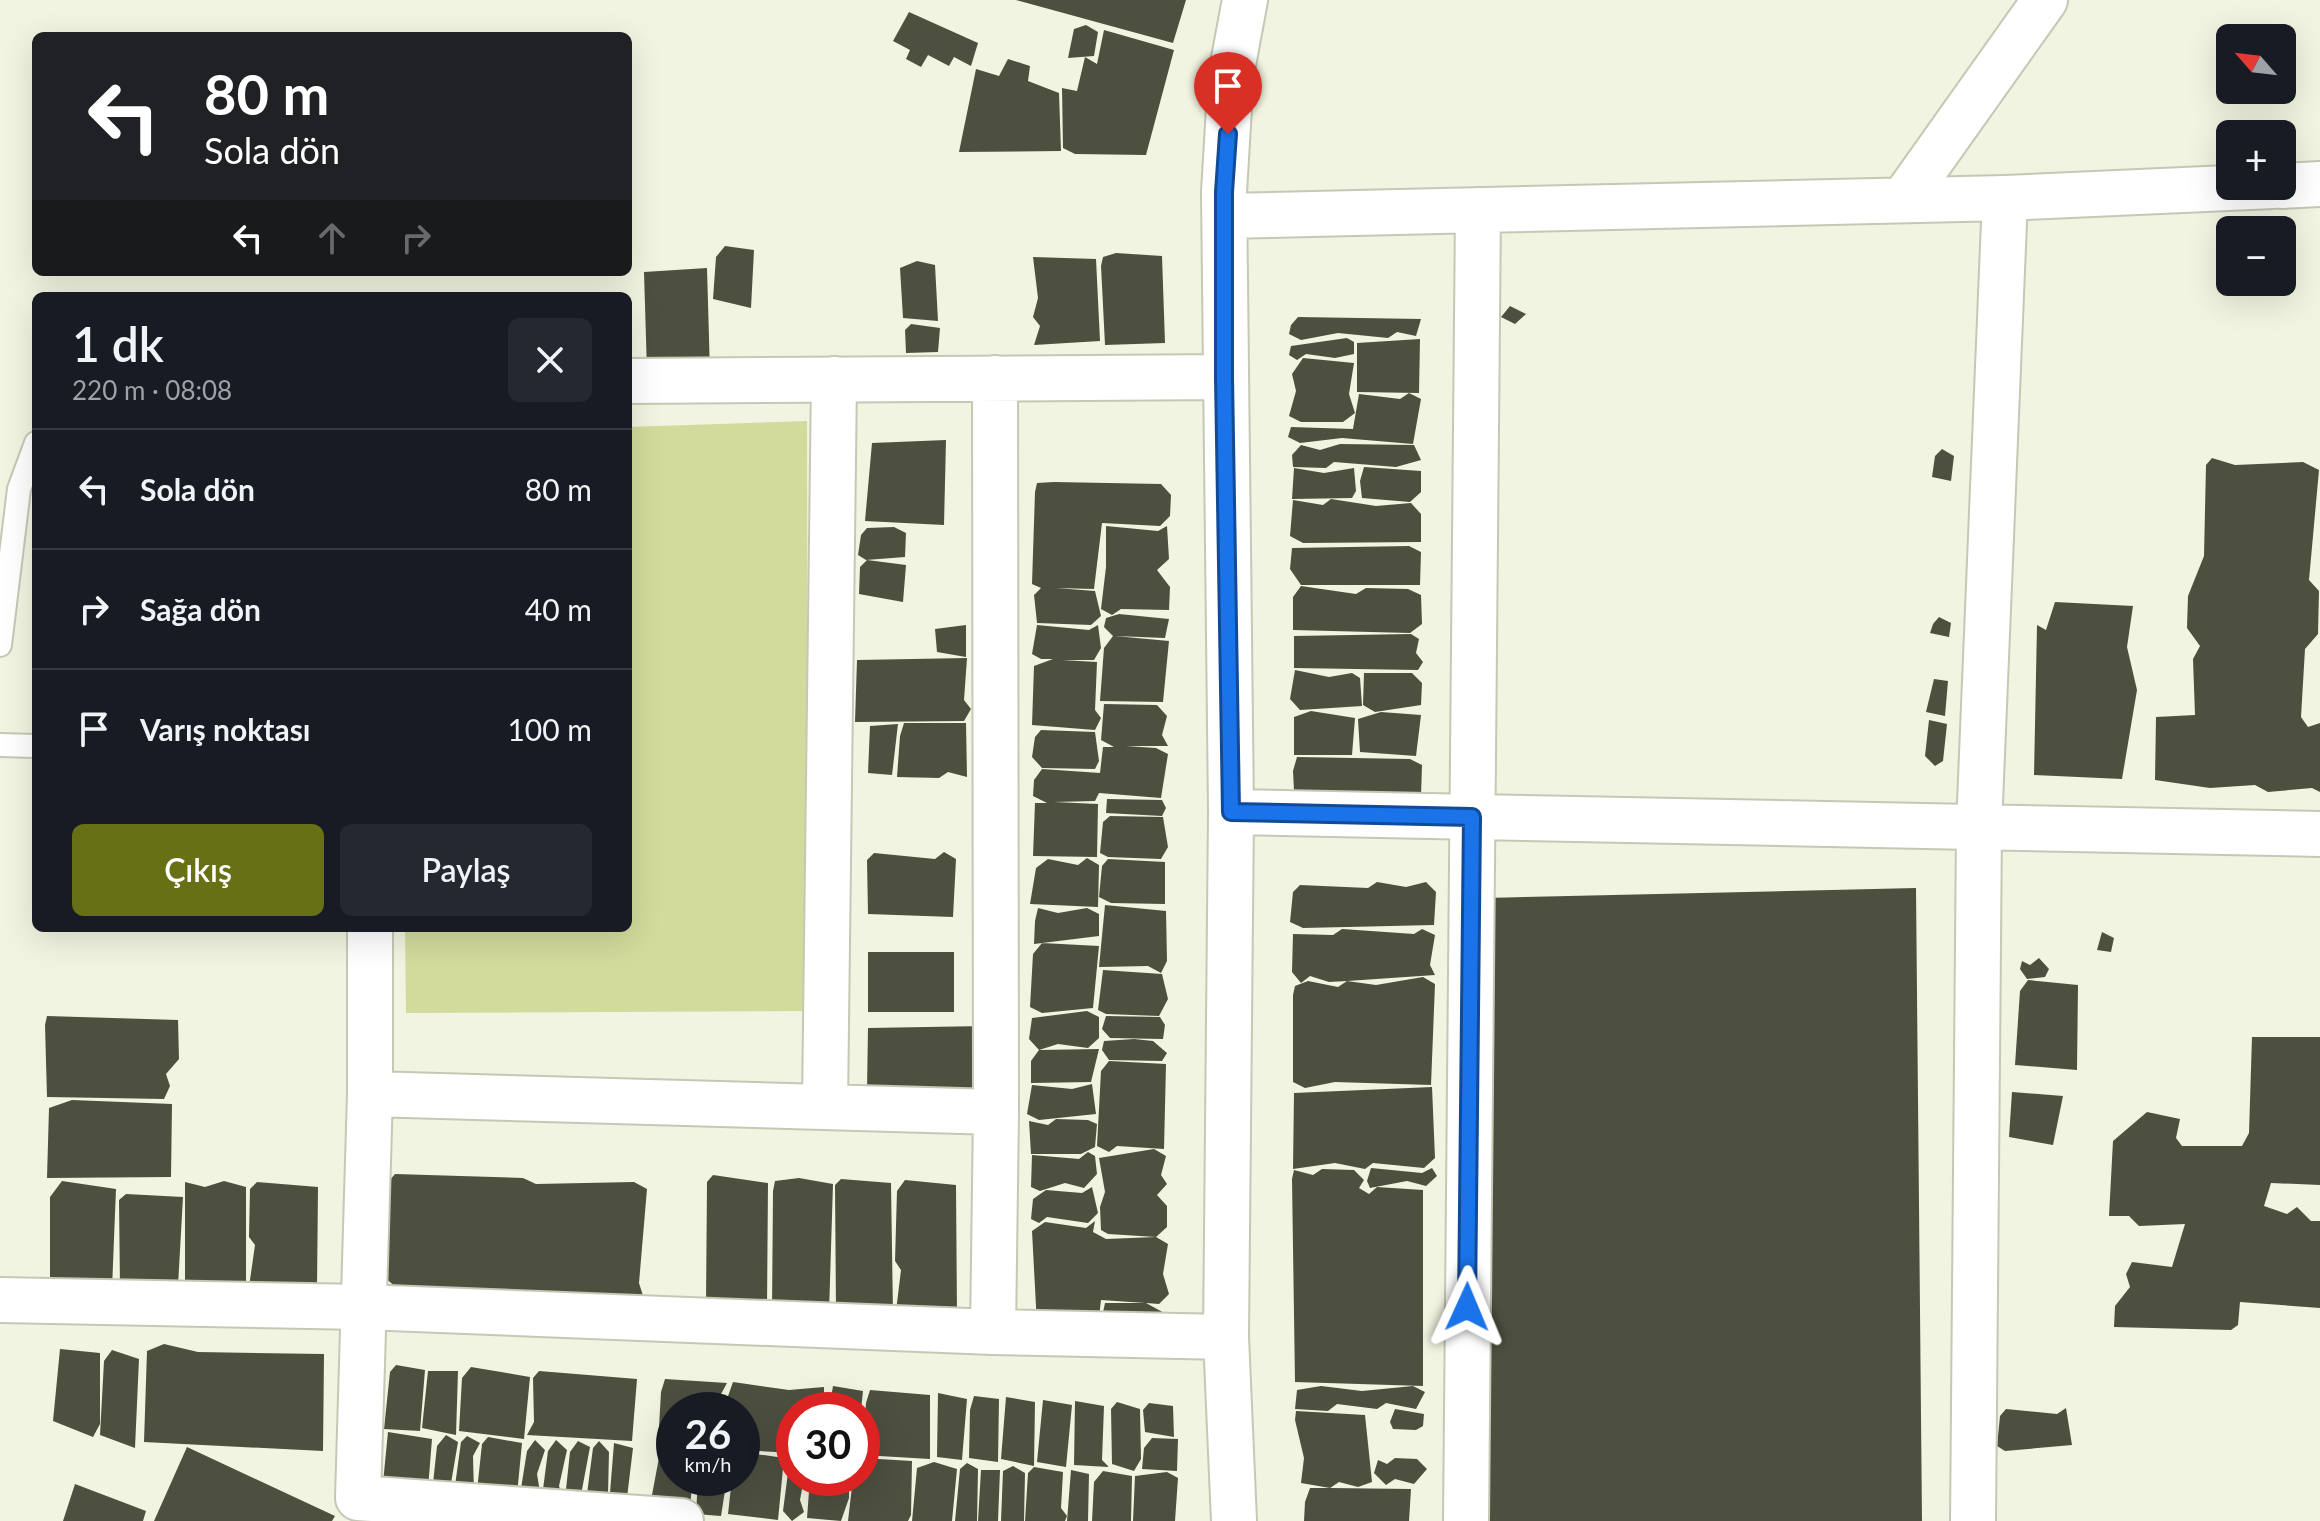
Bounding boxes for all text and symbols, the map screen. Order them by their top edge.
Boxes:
north arrow [2216,24,2296,104]
map controls [2216,24,2296,296]
pin [1194,52,1262,134]
text: 80 m [204,60,329,127]
icon: left [72,64,176,168]
icon: arrive [1206,64,1250,108]
button: + [2216,120,2296,200]
text: Sola dön [204,128,340,172]
icon: left [226,216,270,260]
icon: ahead [310,216,354,260]
icon: right [394,216,438,260]
button: − [2216,216,2296,296]
text: 1 dk [72,315,164,372]
button: close [508,318,592,402]
text: 220 m · 08:08 [72,374,232,406]
icon: left [72,467,116,511]
text: Sola dön [140,471,255,507]
text: 80 m [525,471,592,507]
icon: right [72,587,116,631]
text: Sağa dön [140,591,261,627]
text: 40 m [525,591,592,627]
icon: arrive [72,707,116,751]
text: Varış noktası [140,711,311,747]
text: 100 m [507,711,592,747]
button: Çıkış [72,824,324,916]
button: Paylaş [340,824,592,916]
position arrow [1425,1265,1509,1349]
speed limit sign: 30 [776,1392,880,1496]
text: 26 [685,1410,731,1458]
text: km/h [685,1452,731,1476]

